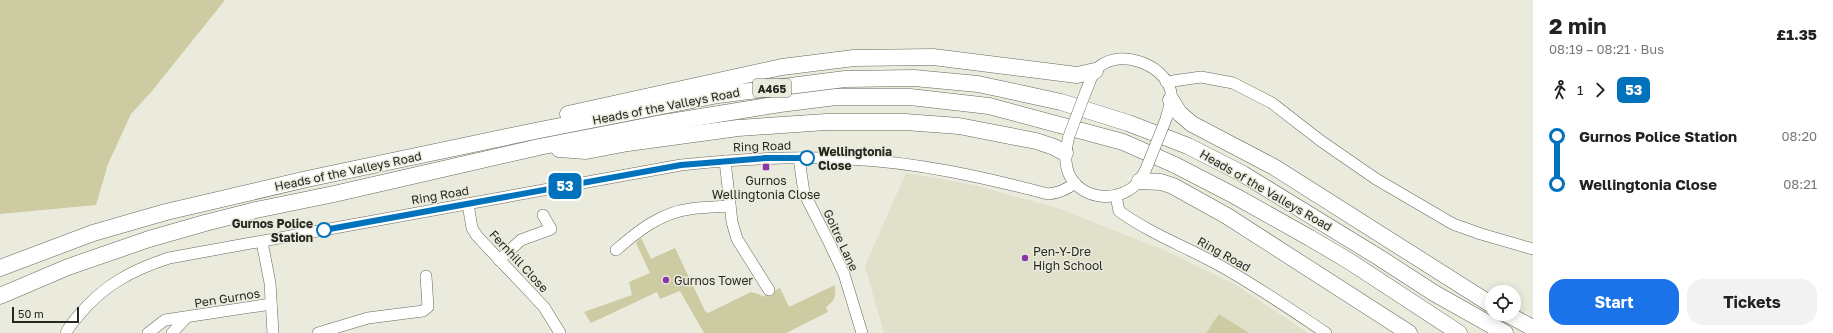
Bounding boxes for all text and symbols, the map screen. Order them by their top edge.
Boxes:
text: 2 min [1549,12,1607,39]
text: £1.35 [1776,25,1817,43]
text: 08:19 – 08:21 · Bus [1549,41,1664,57]
road number: A465 [753,79,791,97]
icon: walk [1549,79,1571,101]
icon: forward [1589,79,1611,101]
text: 53 [1625,81,1642,98]
text: 1 [1577,82,1583,98]
street label: Heads of the Valleys Road [591,84,741,128]
text: Gurnos Police Station [1579,127,1737,145]
text: 08:20 [1782,128,1817,144]
street label: Ring Road [732,137,792,155]
place label: Wellingtonia Close [818,144,892,173]
street label: Heads of the Valleys Road [1197,146,1335,234]
street label: Heads of the Valleys Road [273,148,423,194]
marker: Wellingtonia Close [799,150,815,166]
marker: Gurnos Wellingtonia Close [761,162,771,172]
line badge: 53 [547,173,583,199]
place label: Gurnos Wellingtonia Close [712,173,820,202]
text: Wellingtonia Close [1579,175,1717,193]
text: 08:21 [1783,176,1817,192]
text: 53 [556,177,574,194]
street label: Ring Road [410,183,470,207]
street label: Goitre Lane [820,207,862,273]
place label: Gurnos Police Station [232,216,313,245]
marker: Gurnos Police Station [316,222,332,238]
street label: Fernhill Close [486,227,552,295]
street label: Ring Road [1195,233,1253,275]
place label: Pen-Y-Dre High School [1033,244,1103,273]
marker: Pen-Y-Dre High School [1020,253,1030,263]
place label: Gurnos Tower [674,273,753,288]
marker: Gurnos Tower [661,275,671,285]
button: Start [1549,279,1679,325]
button: Tickets [1687,279,1817,325]
street label: Pen Gurnos [193,285,261,311]
map controls [1485,285,1521,321]
button: locate [1485,285,1521,321]
scale bar [12,305,79,324]
text: 50 m [18,307,44,320]

